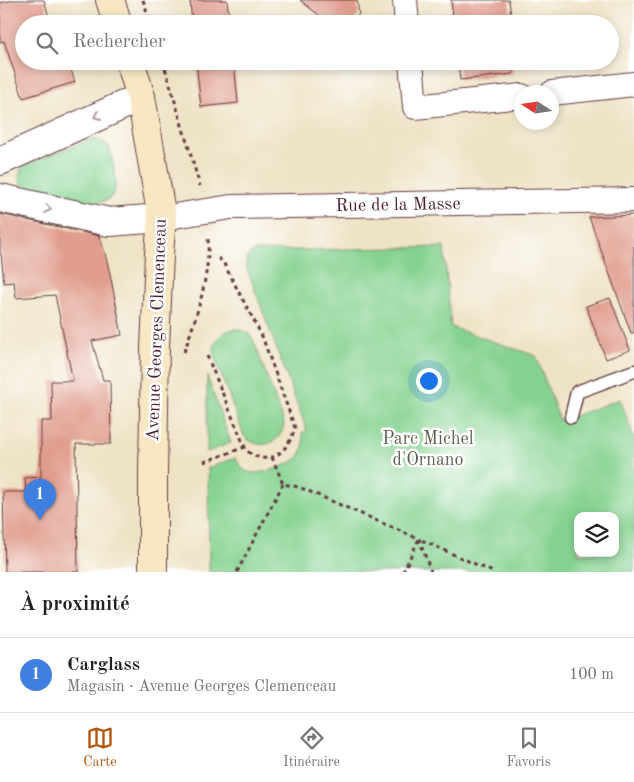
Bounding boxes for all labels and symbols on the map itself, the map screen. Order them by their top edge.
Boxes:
north arrow [514,85,559,130]
one-way arrow [93,110,102,121]
street label: Rue de la Masse [335,195,461,215]
one-way arrow [43,203,52,213]
street label: Avenue Georges Clemenceau [144,218,170,442]
your location [416,368,442,394]
park label: Parc Michel d'Ornano [382,430,474,469]
pin: 1 [24,479,56,520]

